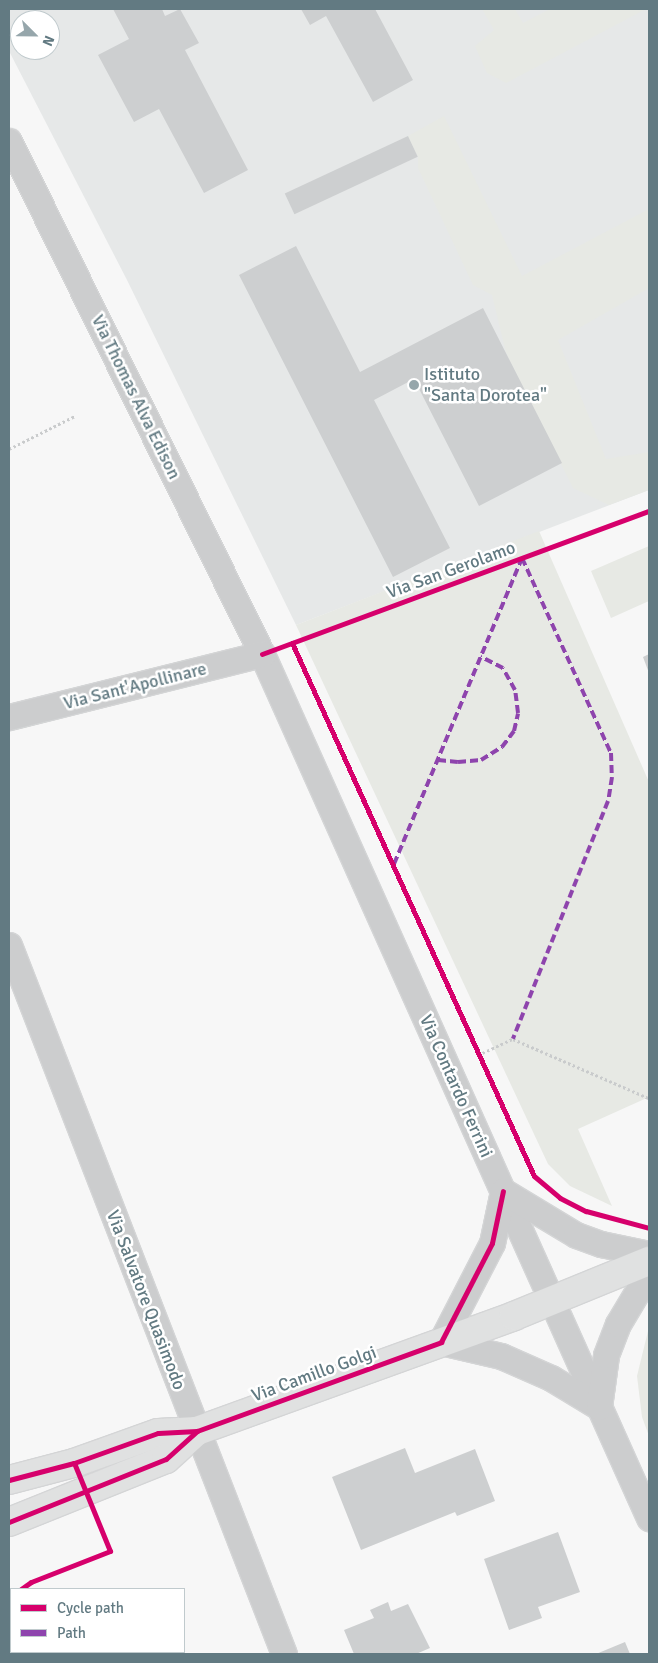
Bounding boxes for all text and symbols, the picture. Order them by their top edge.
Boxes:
north arrow [10,10,60,60]
text: N [39,33,58,48]
street label: Via Thomas Alva Edison [87,311,185,483]
place label: Istituto "Santa Dorotea" [424,364,547,406]
marker: Istituto "Santa Dorotea" [408,379,420,391]
street label: Via San Gerolamo [384,537,518,603]
street label: Via Sant'Apollinare [61,658,209,714]
street label: Via Contardo Ferrini [415,1011,497,1161]
street label: Via Salvatore Quasimodo [102,1207,190,1393]
street label: Via Camillo Golgi [249,1341,379,1407]
legend [10,1588,185,1653]
text: Cycle path [57,1599,124,1617]
text: Path [57,1624,86,1642]

